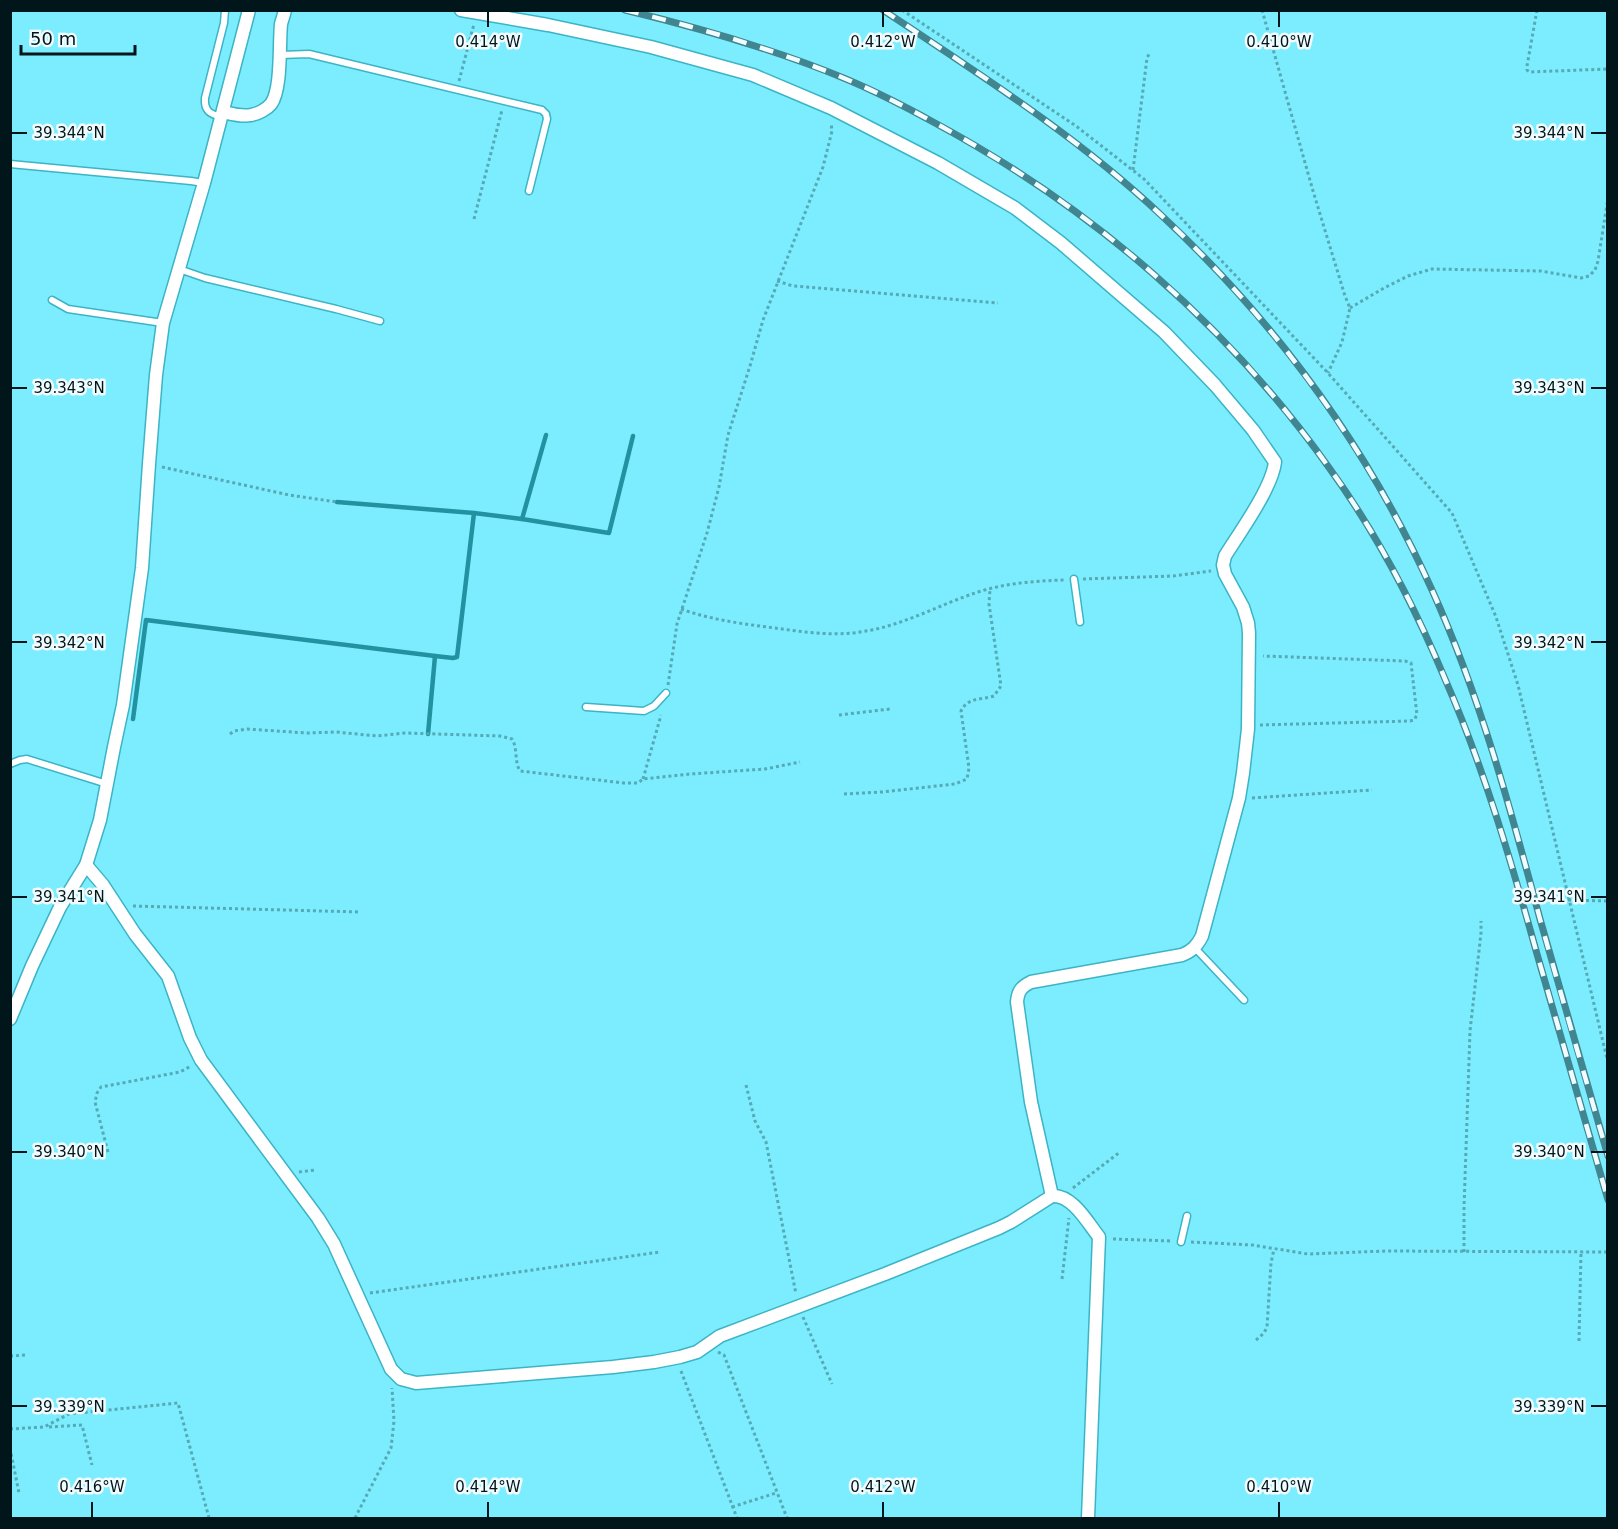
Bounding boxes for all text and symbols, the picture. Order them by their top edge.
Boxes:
scale bar [21,18,135,56]
text: 50 m [30,28,76,49]
text: 0.414°W [455,33,521,51]
text: 0.412°W [850,33,916,51]
text: 0.410°W [1246,33,1312,51]
text: 39.344°N [33,124,105,142]
text: 39.344°N [1513,124,1585,142]
text: 39.343°N [33,379,105,397]
text: 39.343°N [1513,379,1585,397]
text: 39.342°N [33,634,105,652]
text: 39.342°N [1513,634,1585,652]
text: 39.341°N [33,888,105,906]
text: 39.341°N [1513,888,1585,906]
text: 39.340°N [33,1143,105,1161]
text: 39.340°N [1513,1143,1585,1161]
text: 39.339°N [33,1398,105,1416]
text: 39.339°N [1513,1398,1585,1416]
text: 0.416°W [59,1478,125,1496]
text: 0.414°W [455,1478,521,1496]
text: 0.412°W [850,1478,916,1496]
text: 0.410°W [1246,1478,1312,1496]

